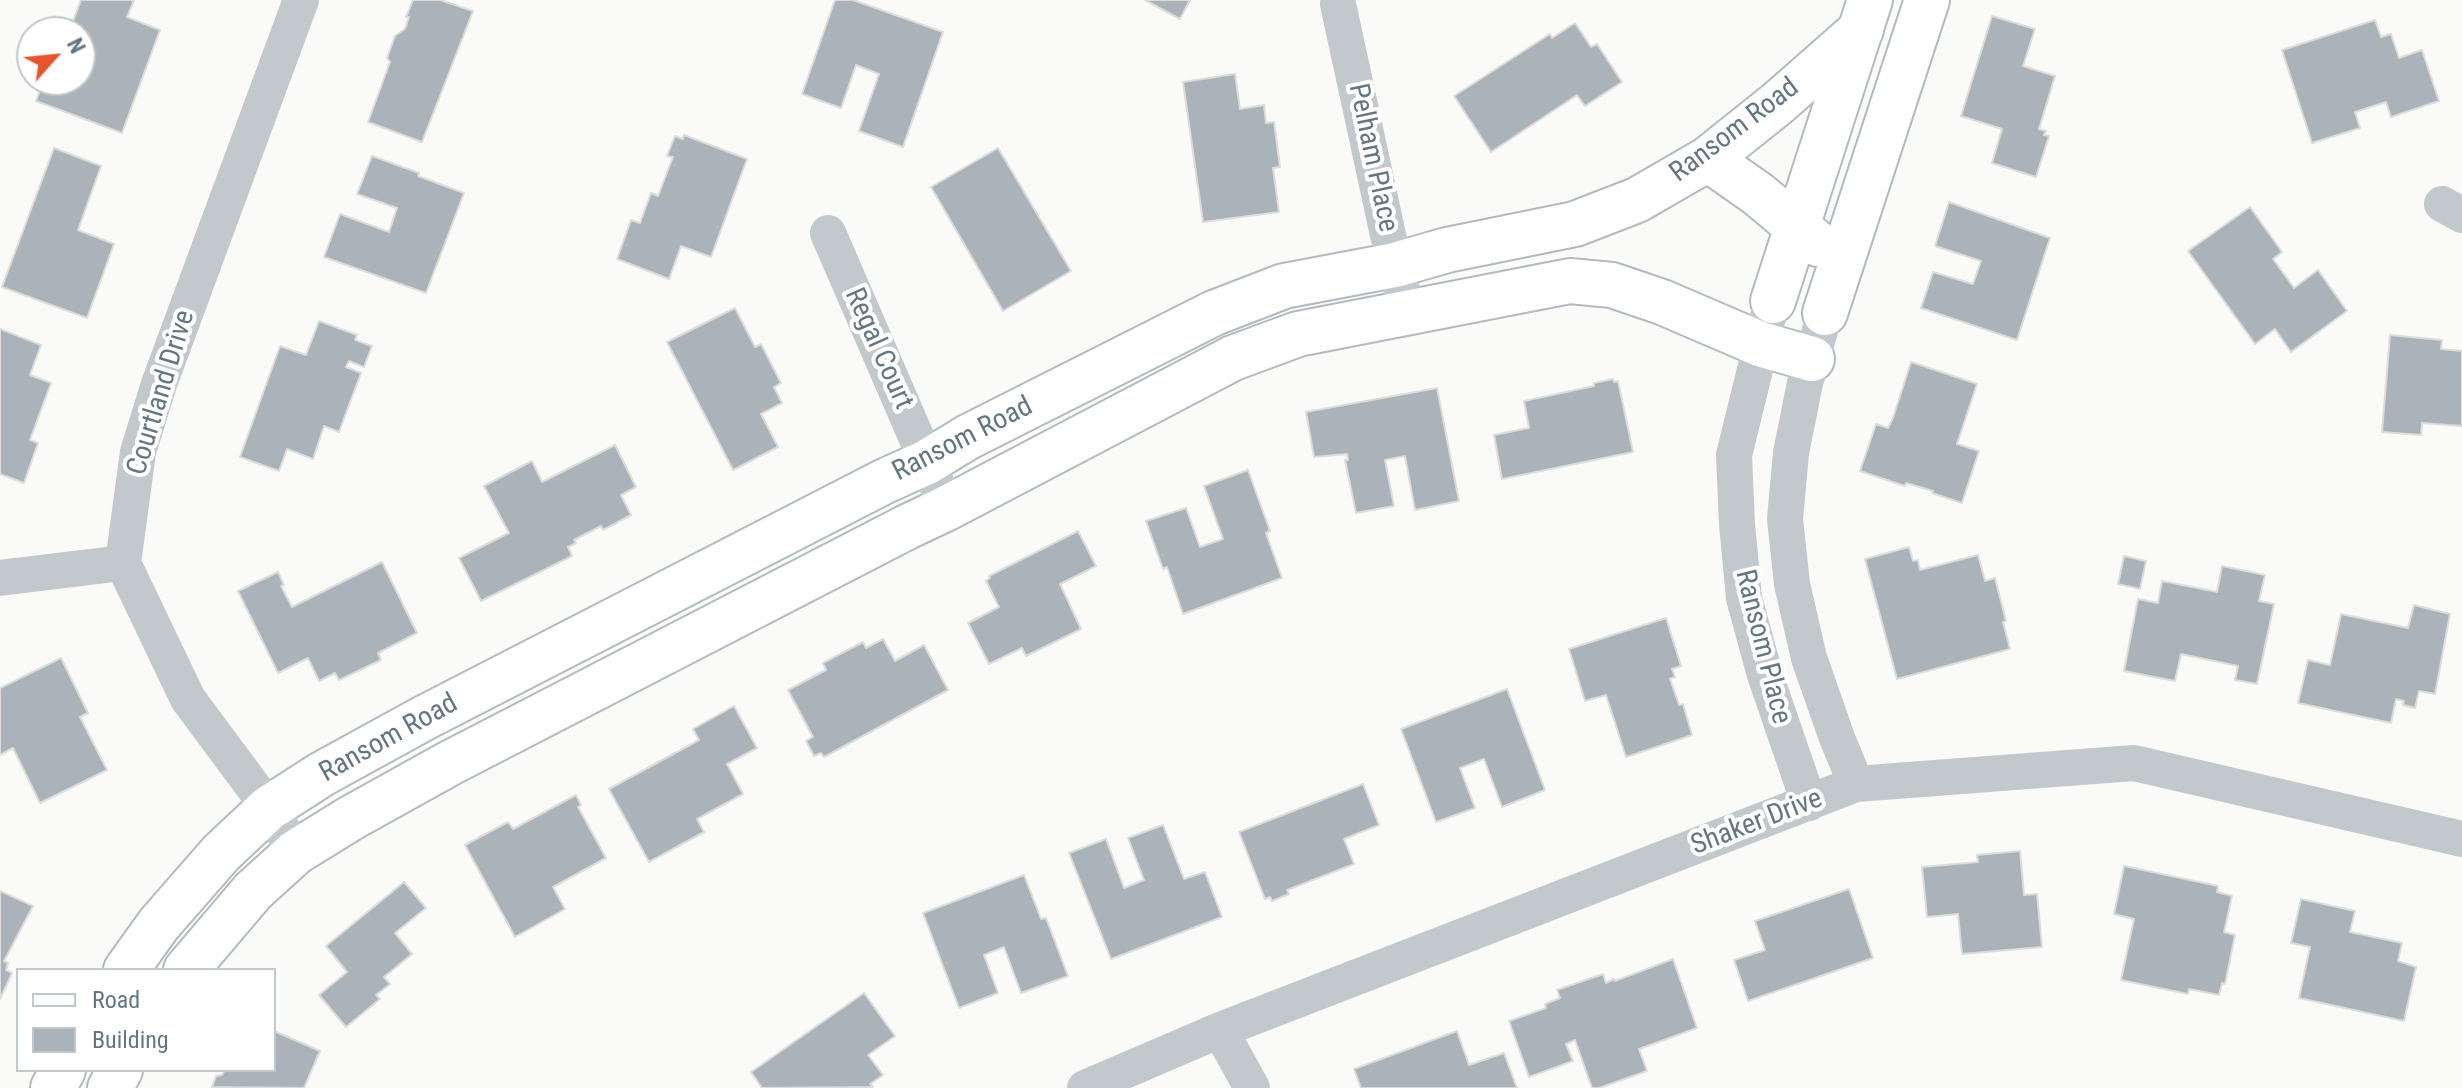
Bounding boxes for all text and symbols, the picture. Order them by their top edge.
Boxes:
north arrow [16,16,96,96]
text: N [62,34,90,57]
street label: Ransom Road [1664,72,1806,190]
street label: Pelham Place [1340,81,1404,235]
street label: Regal Court [836,283,920,415]
street label: Courtland Drive [121,307,203,479]
street label: Ransom Road [887,390,1039,490]
street label: Ransom Place [1727,566,1797,728]
street label: Ransom Road [314,687,464,791]
street label: Shaker Drive [1687,783,1827,863]
legend [16,968,276,1072]
text: Road [92,986,140,1014]
text: Building [92,1026,169,1054]

